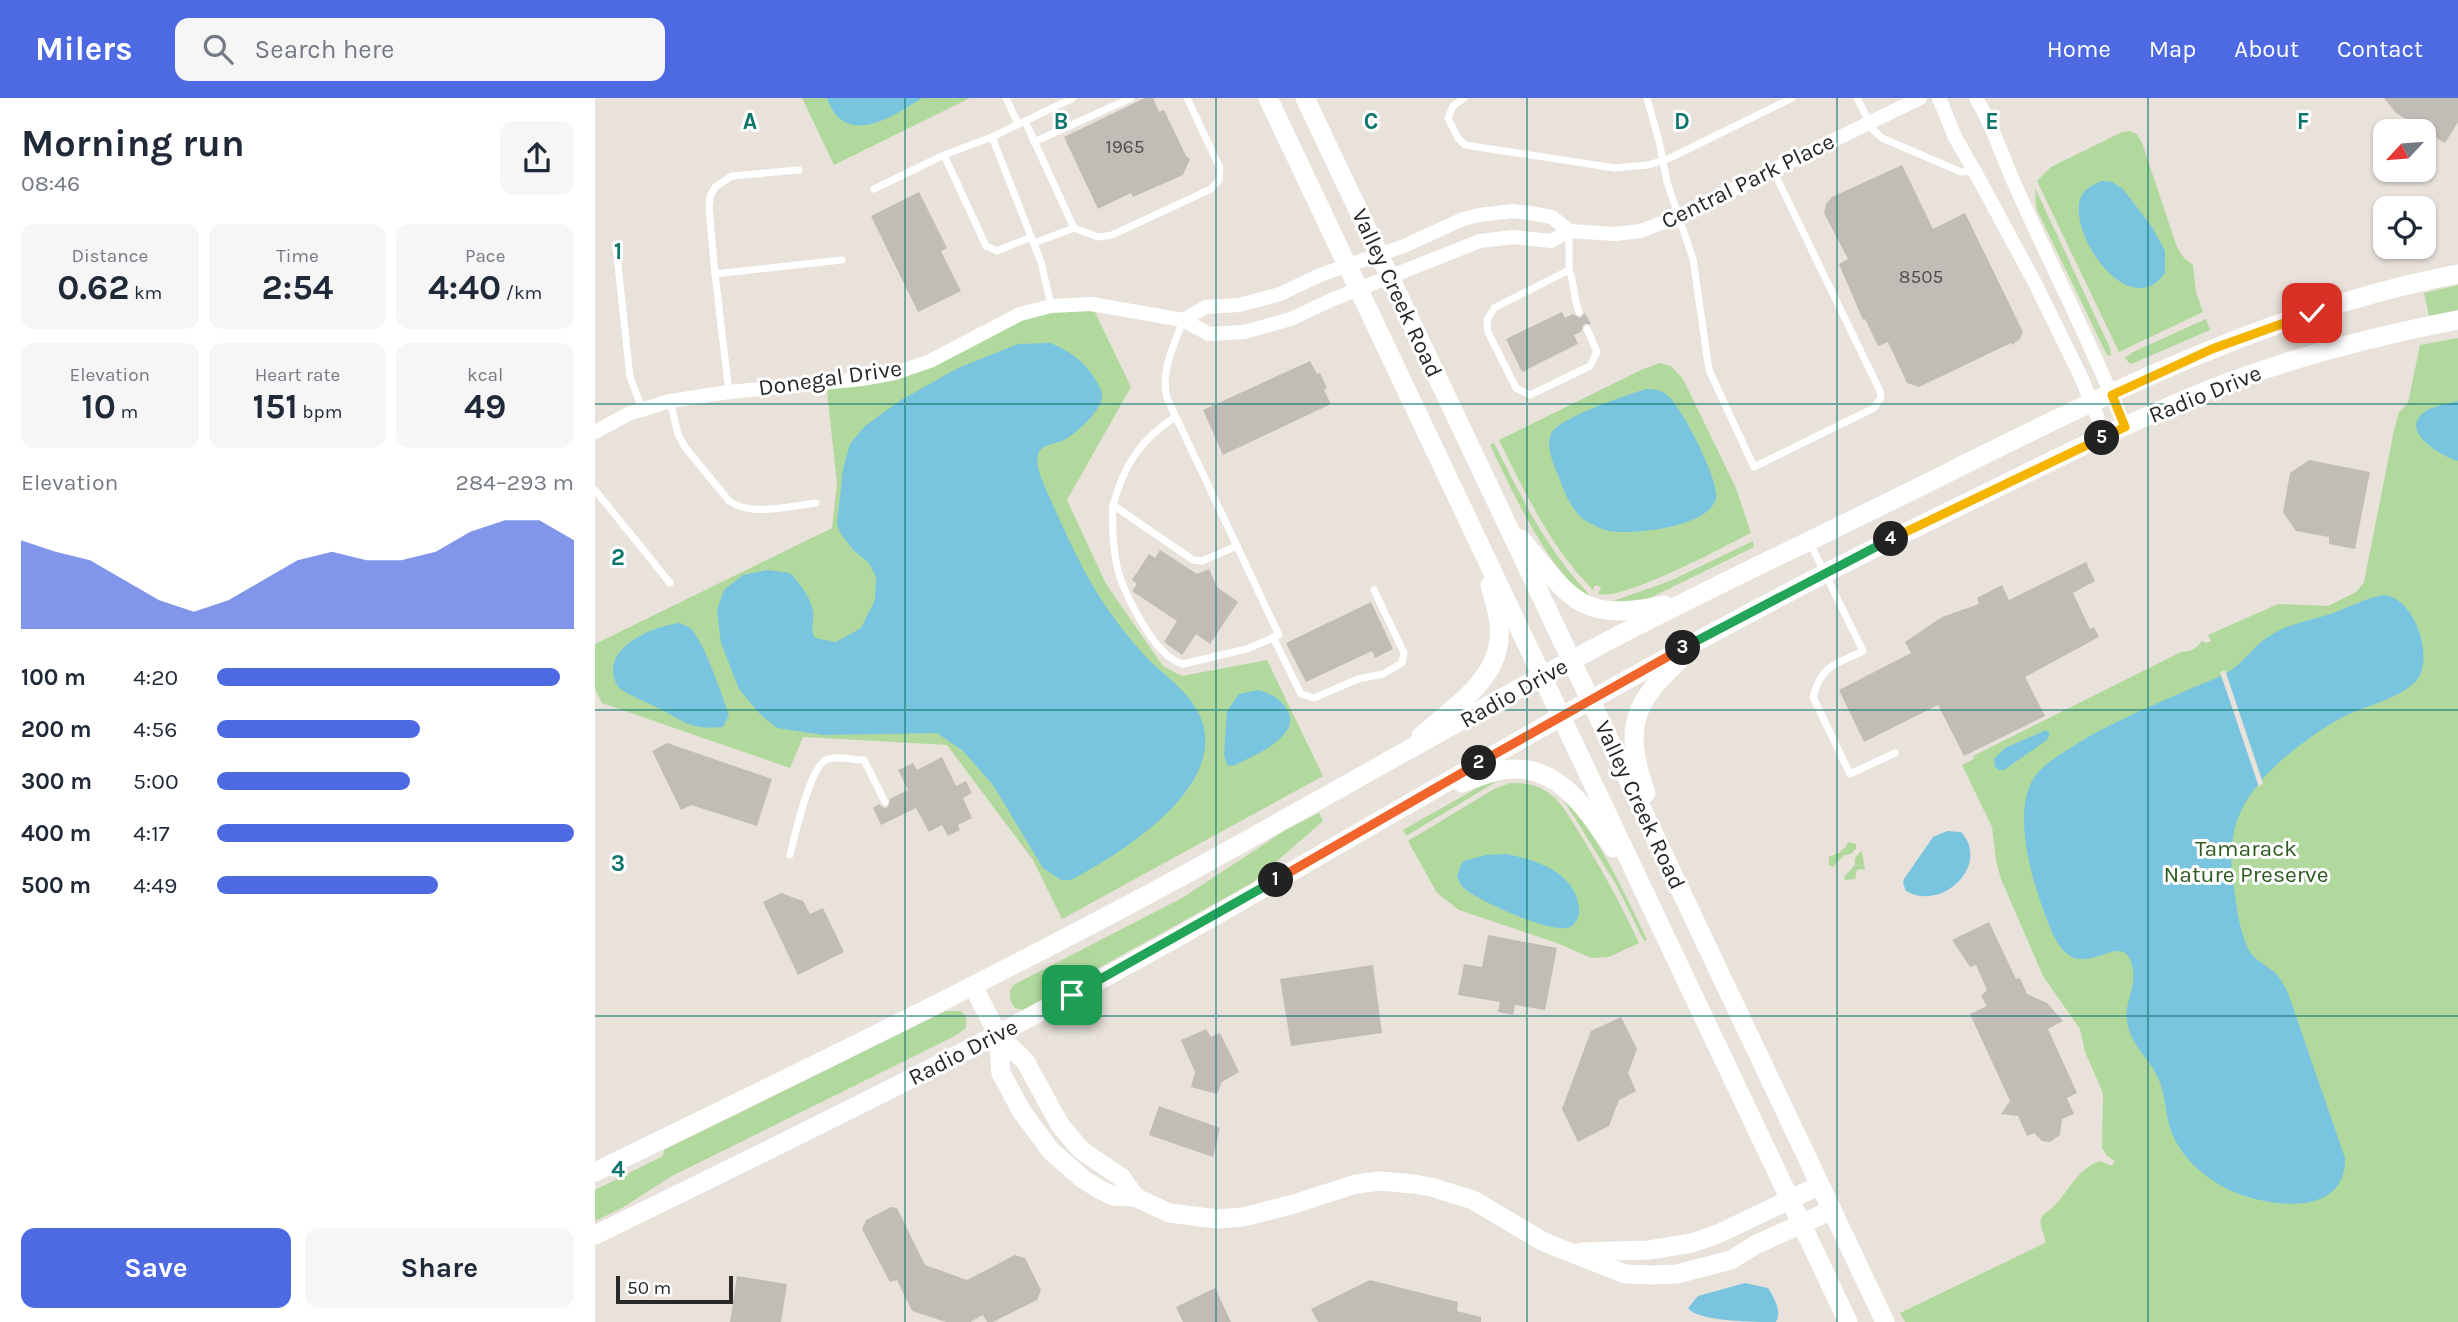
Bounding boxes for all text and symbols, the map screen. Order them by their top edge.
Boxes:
search box [175,18,665,81]
text: Milers [35,30,133,68]
icon: search [199,30,237,68]
text: Search here [255,34,394,65]
text: Home [2047,35,2111,63]
text: Map [2149,35,2196,63]
text: About [2234,35,2299,63]
text: Contact [2337,35,2423,63]
text: A [743,108,757,135]
text: B [1054,108,1068,135]
text: C [1364,108,1378,135]
text: D [1674,108,1690,135]
text: E [1985,108,1999,135]
text: F [2297,108,2309,135]
north arrow [2373,119,2436,182]
map controls [2373,119,2436,259]
text: Morning run [21,121,245,166]
button: share [500,121,574,195]
street label: Central Park Place [1657,127,1839,235]
house number: 1965 [1106,136,1144,158]
text: 08:46 [21,170,80,197]
button: locate [2373,196,2436,259]
street label: Valley Creek Road [1346,204,1448,382]
text: 1 [614,238,622,265]
text: Distance [71,245,148,267]
text: Time [276,245,319,267]
text: Pace [465,245,505,267]
house number: 8505 [1899,266,1943,288]
text: 0.62 [57,267,129,308]
text: 2:54 [262,267,333,308]
text: 4:40 [428,267,501,308]
text: km [129,282,162,304]
text: /km [501,282,542,304]
pin [2282,283,2342,343]
icon: check [2293,294,2331,332]
street label: Donegal Drive [756,355,904,401]
street label: Radio Drive [2145,359,2265,429]
text: Elevation [70,364,150,386]
text: Heart rate [255,364,340,386]
text: kcal [467,364,503,386]
text: 10 [81,386,116,427]
text: 151 [253,386,298,427]
text: 49 [464,386,506,427]
text: m [116,401,138,423]
text: bpm [298,401,342,423]
pin: 5 [2085,420,2119,456]
text: 5 [2096,426,2107,448]
text: Elevation [21,469,118,496]
text: 284–293 m [456,469,574,496]
pin: 4 [1873,522,1909,556]
text: 4 [1885,527,1896,549]
text: 2 [611,544,625,571]
pin: 3 [1665,630,1701,666]
text: 3 [1677,636,1688,658]
street label: Radio Drive [1455,652,1573,734]
text: 100 m [21,664,86,691]
text: 4:20 [133,664,178,691]
text: 200 m [21,716,92,743]
text: 4:56 [133,716,177,743]
street label: Valley Creek Road [1589,716,1691,894]
pin: 2 [1461,746,1497,780]
text: 2 [1473,751,1484,773]
text: 300 m [21,768,92,795]
text: 5:00 [133,768,179,795]
text: 400 m [21,820,91,847]
text: 4:17 [133,820,170,847]
park label: Tamarack Nature Preserve [2164,835,2329,888]
text: 3 [611,850,625,877]
pin: 1 [1259,862,1293,898]
text: 1 [1272,868,1279,890]
text: 500 m [21,872,91,899]
text: 4:49 [133,872,177,899]
pin [1042,965,1102,1025]
icon: arrive [1053,976,1091,1014]
street label: Radio Drive [904,1013,1022,1091]
text: 4 [611,1156,625,1183]
button: Save [21,1228,291,1308]
button: Share [305,1228,574,1308]
scale bar [616,1273,733,1305]
text: 50 m [627,1277,671,1299]

